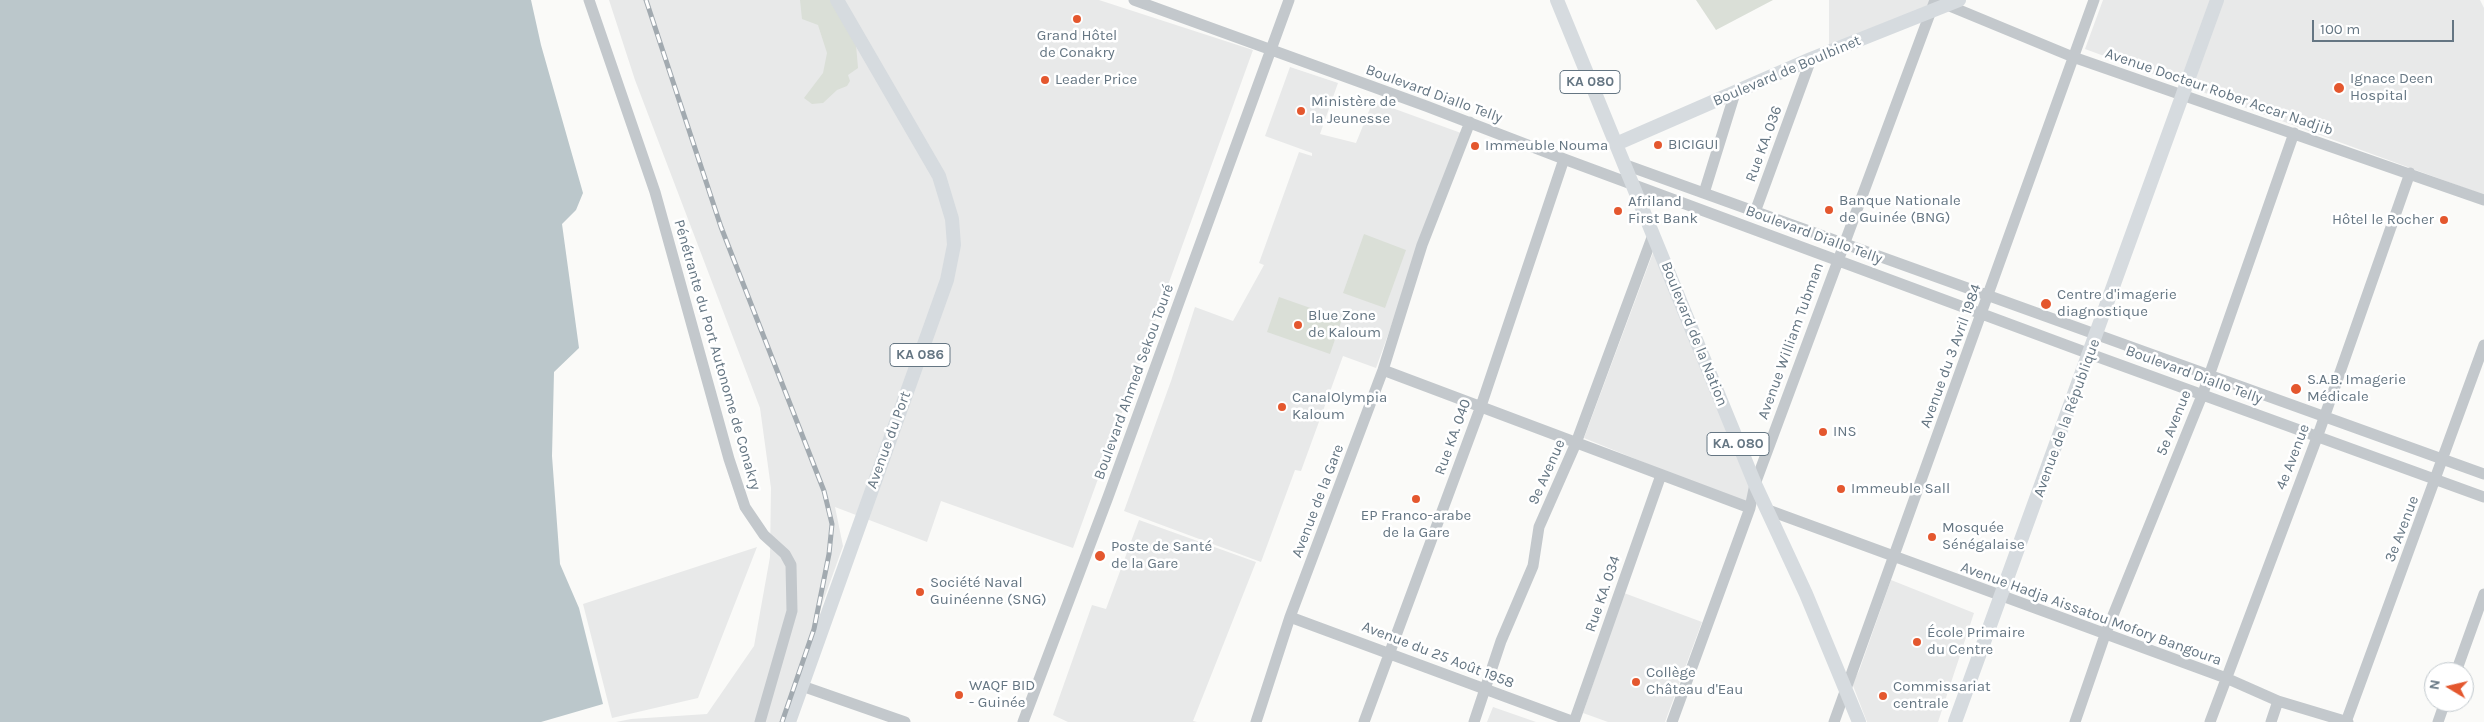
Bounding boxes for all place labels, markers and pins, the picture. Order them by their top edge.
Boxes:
marker: Grand Hôtel de Conakry [1071,13,1083,25]
place label: Grand Hôtel de Conakry [1037,27,1117,62]
place label: Ignace Deen Hospital [2350,70,2433,105]
place label: Leader Price [1055,71,1137,89]
marker: Leader Price [1039,74,1051,86]
marker: Ignace Deen Hospital [2332,81,2346,95]
place label: Ministère de la Jeunesse [1311,93,1396,128]
marker: Ministère de la Jeunesse [1295,105,1307,117]
place label: BICIGUI [1668,136,1719,154]
place label: Immeuble Nouma [1485,137,1608,155]
marker: BICIGUI [1652,139,1664,151]
marker: Immeuble Nouma [1469,140,1481,152]
place label: Banque Nationale de Guinée (BNG) [1839,192,1961,227]
place label: Afriland First Bank [1628,193,1698,228]
marker: Banque Nationale de Guinée (BNG) [1823,204,1835,216]
marker: Afriland First Bank [1612,205,1624,217]
place label: Hôtel le Rocher [2332,211,2434,229]
marker: Hôtel le Rocher [2438,214,2450,226]
place label: Centre d'imagerie diagnostique [2057,286,2177,321]
marker: Centre d'imagerie diagnostique [2039,297,2053,311]
place label: Blue Zone de Kaloum [1308,307,1381,342]
marker: Blue Zone de Kaloum [1292,319,1304,331]
place label: S.A.B. Imagerie Médicale [2307,371,2406,406]
marker: S.A.B. Imagerie Médicale [2289,382,2303,396]
place label: CanalOlympia Kaloum [1292,389,1387,424]
marker: CanalOlympia Kaloum [1276,401,1288,413]
place label: INS [1833,423,1857,441]
marker: INS [1817,426,1829,438]
place label: Immeuble Sall [1851,480,1950,498]
marker: Immeuble Sall [1835,483,1847,495]
marker: EP Franco-arabe de la Gare [1410,493,1422,505]
place label: EP Franco-arabe de la Gare [1361,507,1471,542]
place label: Mosquée Sénégalaise [1942,519,2025,554]
marker: Mosquée Sénégalaise [1926,531,1938,543]
place label: Poste de Santé de la Gare [1111,538,1212,573]
marker: Poste de Santé de la Gare [1093,549,1107,563]
place label: Société Naval Guinéenne (SNG) [930,574,1047,609]
marker: Société Naval Guinéenne (SNG) [914,586,926,598]
place label: École Primaire du Centre [1927,624,2025,659]
marker: École Primaire du Centre [1911,636,1923,648]
place label: Collège Château d'Eau [1646,664,1743,699]
marker: Collège Château d'Eau [1630,676,1642,688]
place label: WAQF BID - Guinée [969,677,1035,712]
place label: Commissariat centrale [1893,678,1991,713]
marker: WAQF BID - Guinée [953,689,965,701]
marker: Commissariat centrale [1877,690,1889,702]

